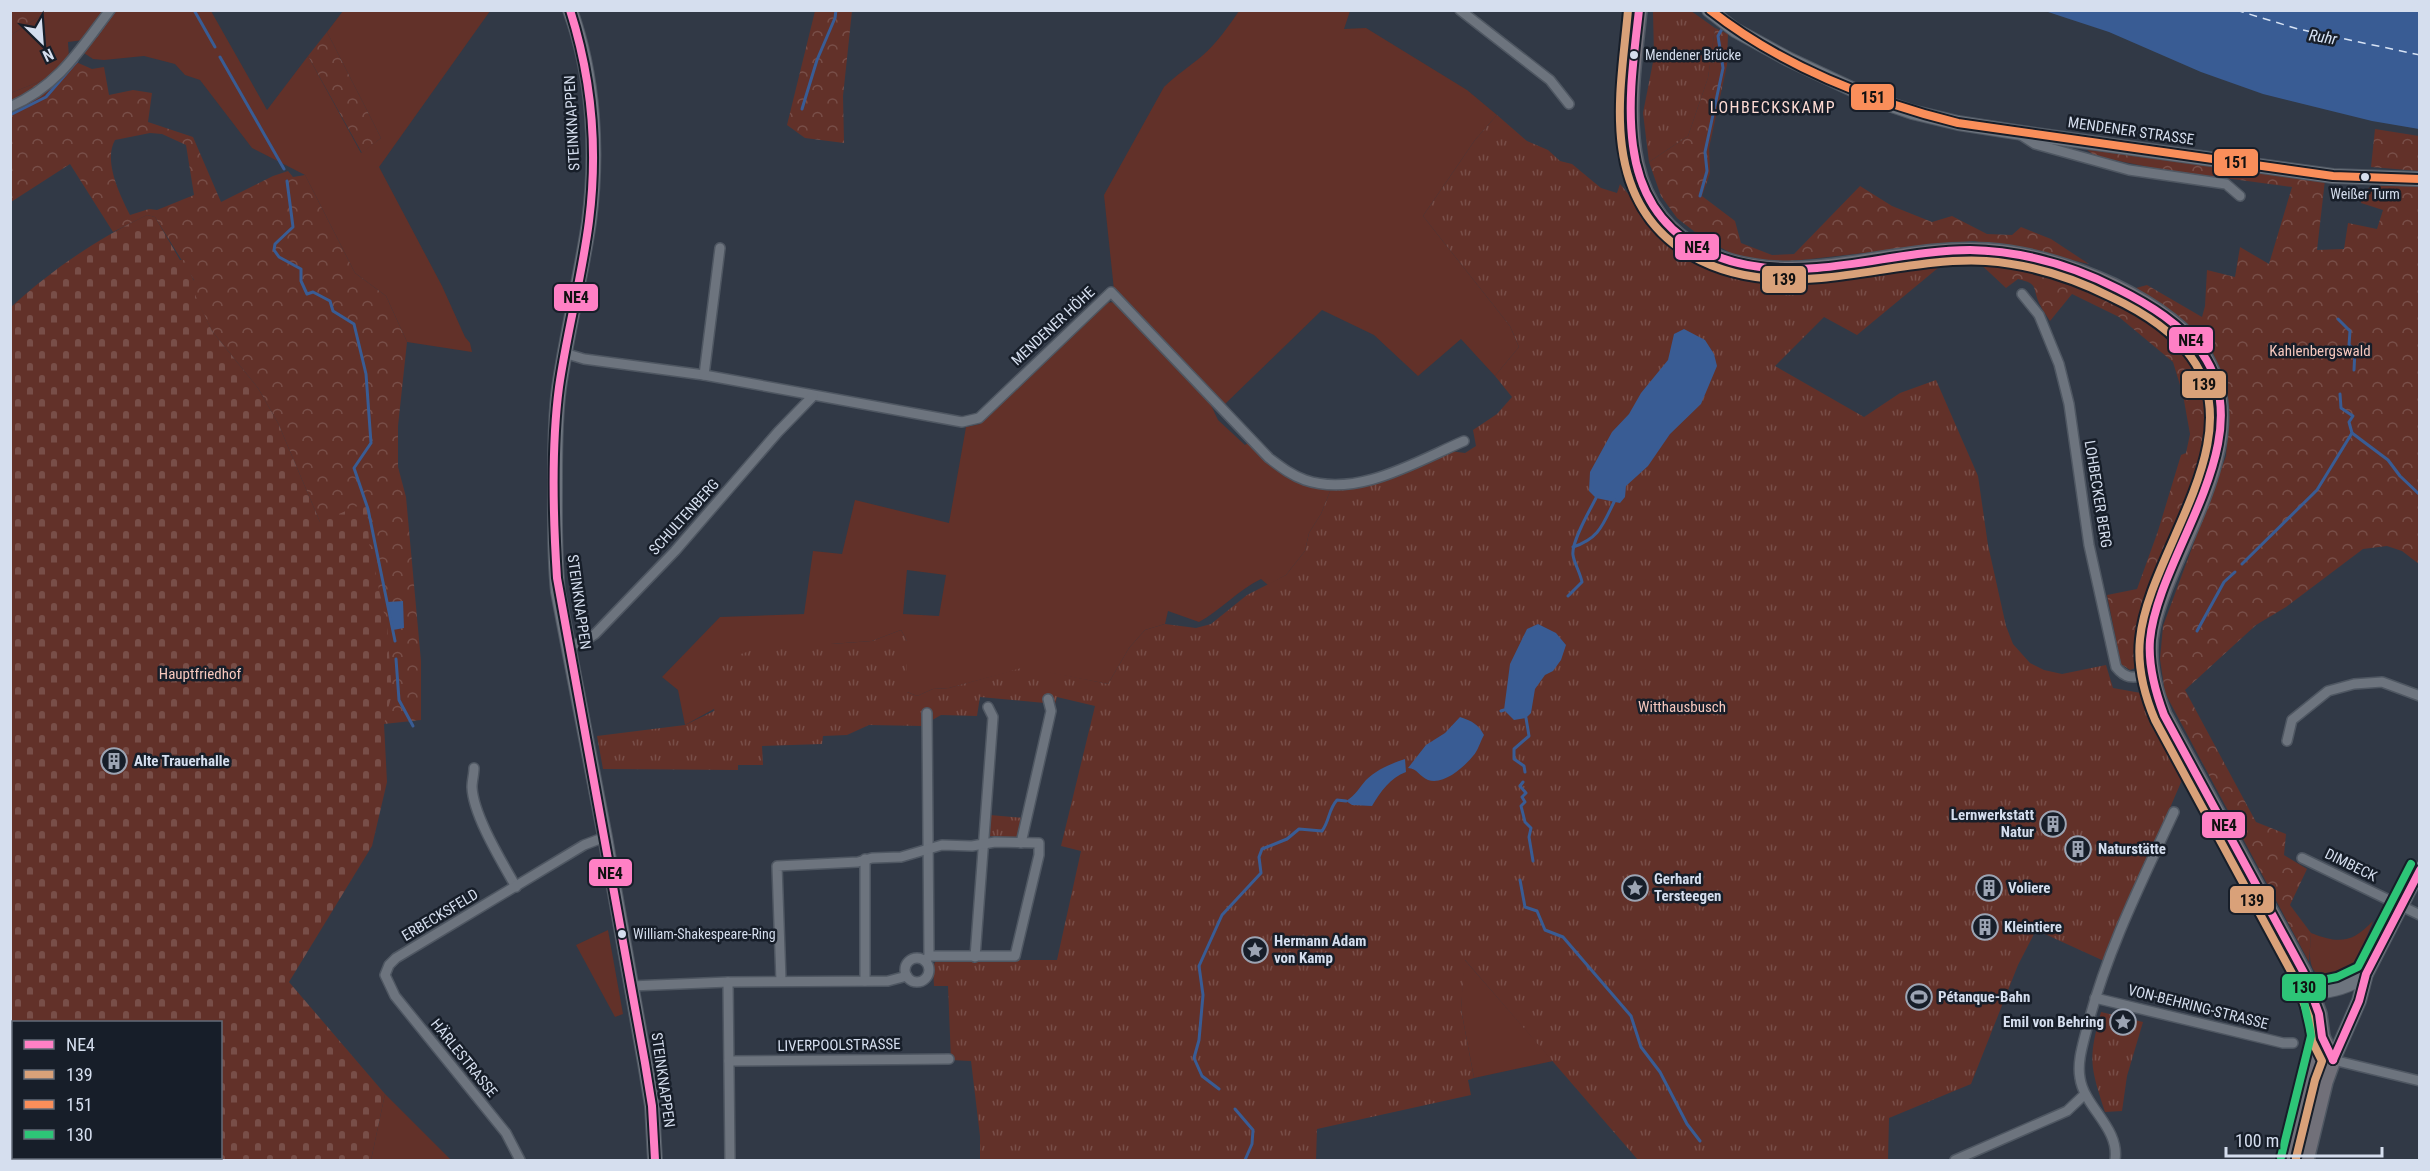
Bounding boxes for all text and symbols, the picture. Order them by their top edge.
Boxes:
north arrow [12,12,72,72]
water label: Ruhr [2308,25,2340,49]
text: N [40,44,57,66]
place label: Mendener Brücke [1645,47,1742,63]
marker: Mendener Brücke [1628,49,1640,61]
street label: STEINKNAPPEN [561,75,583,171]
line badge: 151 [1850,83,1895,111]
text: 151 [1861,88,1885,107]
district label: LOHBECKSKAMP [1710,98,1836,117]
street label: MENDENER STRASSE [2067,113,2195,149]
line badge: 151 [2213,148,2259,177]
text: 151 [2224,153,2248,172]
marker: Weißer Turm [2359,171,2371,183]
place label: Weißer Turm [2330,186,2400,202]
line badge: NE4 [1674,233,1720,261]
text: NE4 [1684,238,1710,257]
line badge: 139 [1761,265,1807,294]
text: 139 [1772,270,1796,289]
line badge: NE4 [553,283,599,312]
street label: MENDENER HÖHE [1008,283,1098,369]
text: NE4 [563,288,589,307]
line badge: NE4 [2168,326,2214,354]
text: NE4 [2178,331,2204,350]
park label: Kahlenbergswald [2269,342,2371,360]
line badge: 139 [2181,370,2227,399]
text: 139 [2192,375,2216,394]
street label: LOHBECKER BERG [2081,439,2115,549]
street label: SCHULTENBERG [645,475,723,559]
street label: STEINKNAPPEN [563,553,595,651]
park label: Hauptfriedhof [159,665,241,683]
park label: Witthausbusch [1638,698,1726,716]
building icon: Alte Trauerhalle [99,746,129,776]
place label: Alte Trauerhalle [134,752,230,770]
place label: Lernwerkstatt Natur [1951,806,2034,841]
building icon: Lernwerkstatt Natur [2038,809,2068,839]
line badge: NE4 [2201,811,2246,839]
text: NE4 [2211,816,2237,835]
building icon: Naturstätte [2063,834,2093,864]
place label: Naturstätte [2098,840,2166,858]
street label: DIMBECK [2322,845,2381,886]
line badge: NE4 [588,858,633,887]
text: NE4 [597,864,623,883]
place label: Gerhard Tersteegen [1654,870,1722,905]
place icon: Gerhard Tersteegen [1620,873,1650,903]
building icon: Voliere [1974,873,2004,903]
place label: Voliere [2008,879,2051,897]
street label: ERBECKSFELD [399,885,481,945]
line badge: 139 [2229,885,2275,914]
text: 139 [2240,891,2264,910]
building icon: Kleintiere [1970,912,2000,942]
place label: Kleintiere [2004,918,2062,936]
place label: William-Shakespeare-Ring [633,926,776,942]
marker: William-Shakespeare-Ring [616,928,628,940]
place label: Hermann Adam von Kamp [1274,932,1366,967]
place icon: Hermann Adam von Kamp [1240,935,1270,965]
line badge: 130 [2281,973,2327,1002]
text: 130 [2292,978,2316,997]
street label: VON-BEHRING-STRASSE [2126,981,2270,1033]
sports icon: Pétanque-Bahn [1904,982,1934,1012]
place label: Pétanque-Bahn [1938,988,2030,1006]
place icon: Emil von Behring [2108,1007,2138,1037]
place label: Emil von Behring [2003,1013,2104,1031]
street label: HÄRLESTRASSE [427,1015,501,1101]
legend [12,1021,222,1159]
street label: STEINKNAPPEN [647,1031,679,1129]
text: NE4 [66,1034,95,1055]
street label: LIVERPOOLSTRASSE [777,1035,901,1055]
text: 139 [66,1064,93,1085]
text: 151 [66,1094,93,1115]
scale bar [2226,1120,2382,1158]
text: 130 [66,1124,93,1145]
text: 100 m [2235,1130,2279,1151]

